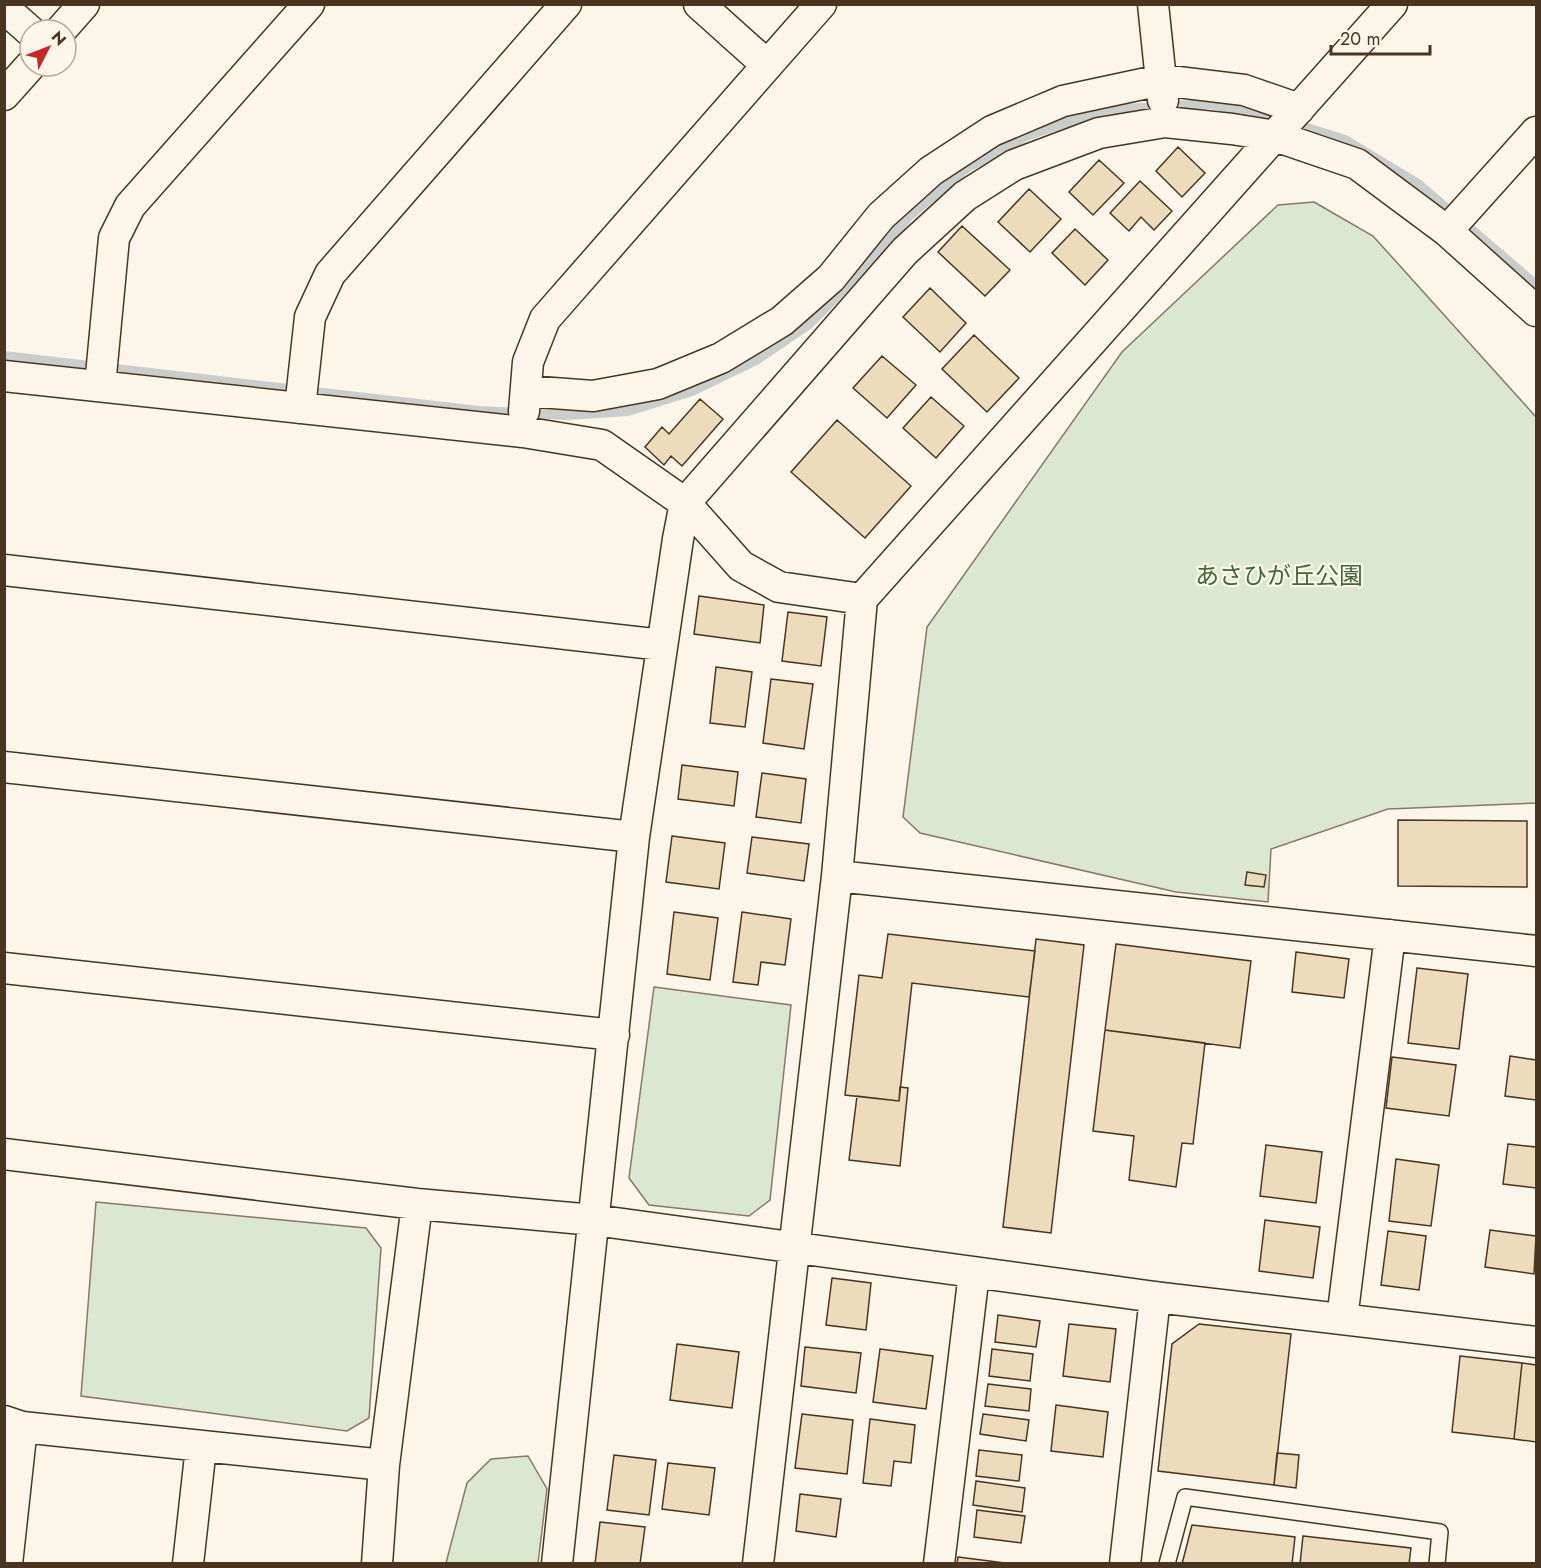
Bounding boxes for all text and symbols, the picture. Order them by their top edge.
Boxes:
north arrow [18,18,78,78]
scale bar [1331,18,1430,56]
text: N [46,26,72,51]
text: 20 m [1340,26,1380,52]
park label: あさひが丘公園 [1195,558,1363,593]

